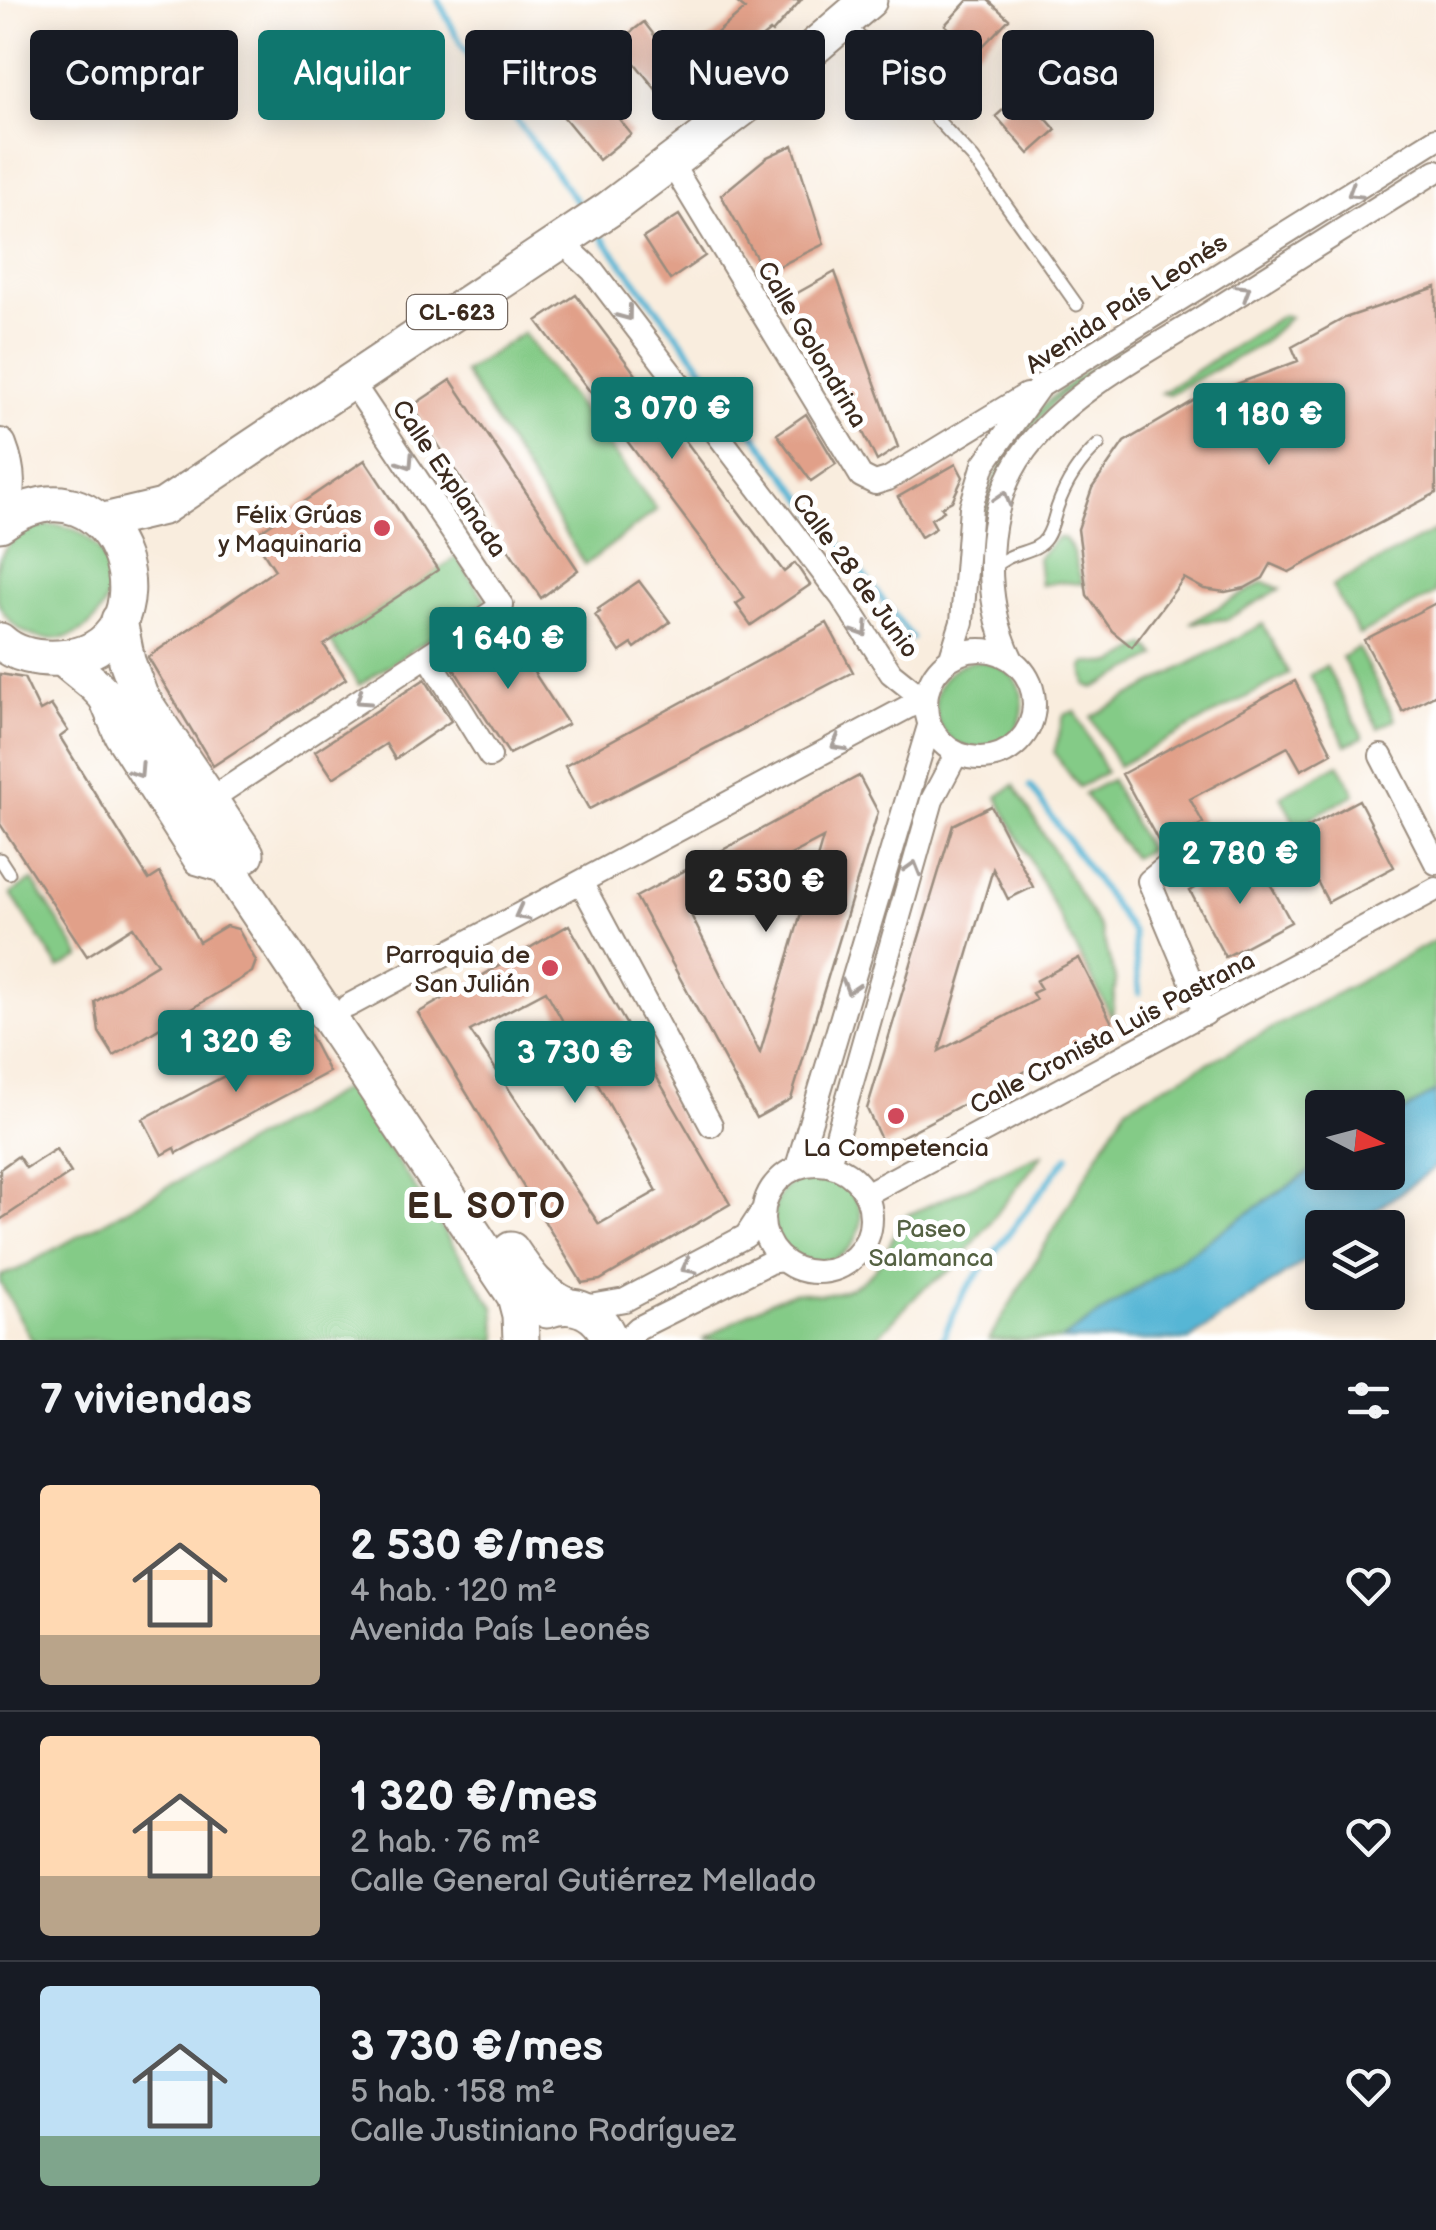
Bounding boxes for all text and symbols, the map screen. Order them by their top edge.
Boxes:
chip: Comprar [30,30,238,120]
chip: Alquilar [258,30,445,120]
chip: Filtros [465,30,632,120]
chip: Nuevo [652,30,825,120]
chip: Piso [845,30,982,120]
chip: Casa [1002,30,1154,120]
one-way arrow [1346,179,1364,198]
street label: Avenida País Leonés [1020,227,1234,381]
street label: Calle Golondrina [750,256,874,434]
one-way arrow [1233,284,1251,303]
road number: CL-623 [407,295,507,329]
one-way arrow [614,303,631,321]
pin: 3 070 € [580,377,764,462]
pin: 1 180 € [1177,383,1361,468]
text: 3 070 € [613,390,731,429]
street label: Calle Explanada [385,394,513,564]
text: 1 180 € [1215,396,1323,435]
one-way arrow [395,451,413,470]
street label: Calle 28 de Junio [785,487,925,664]
one-way arrow [991,490,1012,507]
place label: Félix Grúas y Maquinaria [217,500,362,560]
marker: Félix Grúas y Maquinaria [371,517,393,539]
pin: 1 640 € [416,607,600,692]
one-way arrow [850,619,869,637]
text: 1 640 € [451,620,565,659]
one-way arrow [355,687,374,705]
one-way arrow [831,732,849,751]
one-way arrow [125,760,144,778]
pin: 2 780 € [1148,822,1332,907]
text: 2 780 € [1181,835,1299,874]
pin: 2 530 € [674,850,858,935]
one-way arrow [901,860,922,877]
text: 2 530 € [707,863,825,902]
one-way arrow [513,901,531,921]
place label: Parroquia de San Julián [385,940,530,1000]
street label: Calle Cronista Luis Pastrana [965,945,1260,1122]
marker: Parroquia de San Julián [539,957,561,979]
one-way arrow [841,978,862,995]
pin: 1 320 € [144,1010,328,1095]
pin: 3 730 € [483,1021,667,1106]
text: 1 320 € [180,1023,292,1062]
text: 3 730 € [517,1034,633,1073]
north arrow [1305,1090,1405,1190]
map controls [1305,1090,1405,1310]
marker: La Competencia [885,1105,907,1127]
place label: La Competencia [803,1133,989,1164]
district label: EL SOTO [407,1186,567,1229]
button: layers [1305,1210,1405,1310]
park label: Paseo Salamanca [868,1214,994,1274]
one-way arrow [680,1255,698,1274]
icon: filters [1341,1373,1396,1428]
text: 7 viviendas [40,1375,252,1426]
text: 2 530 €/mes [350,1521,605,1572]
icon: home [120,1525,240,1645]
icon: heart [1341,1558,1396,1613]
text: 4 hab. · 120 m² [350,1572,557,1611]
text: Avenida País Leonés [350,1611,650,1650]
text: 1 320 €/mes [350,1772,597,1823]
icon: home [120,1776,240,1896]
icon: heart [1341,1809,1396,1864]
text: 2 hab. · 76 m² [350,1823,541,1862]
text: Calle General Gutiérrez Mellado [350,1862,816,1901]
text: 3 730 €/mes [350,2022,603,2073]
icon: home [120,2026,240,2146]
icon: heart [1341,2059,1396,2114]
text: 5 hab. · 158 m² [350,2073,555,2112]
text: Calle Justiniano Rodríguez [350,2112,736,2151]

